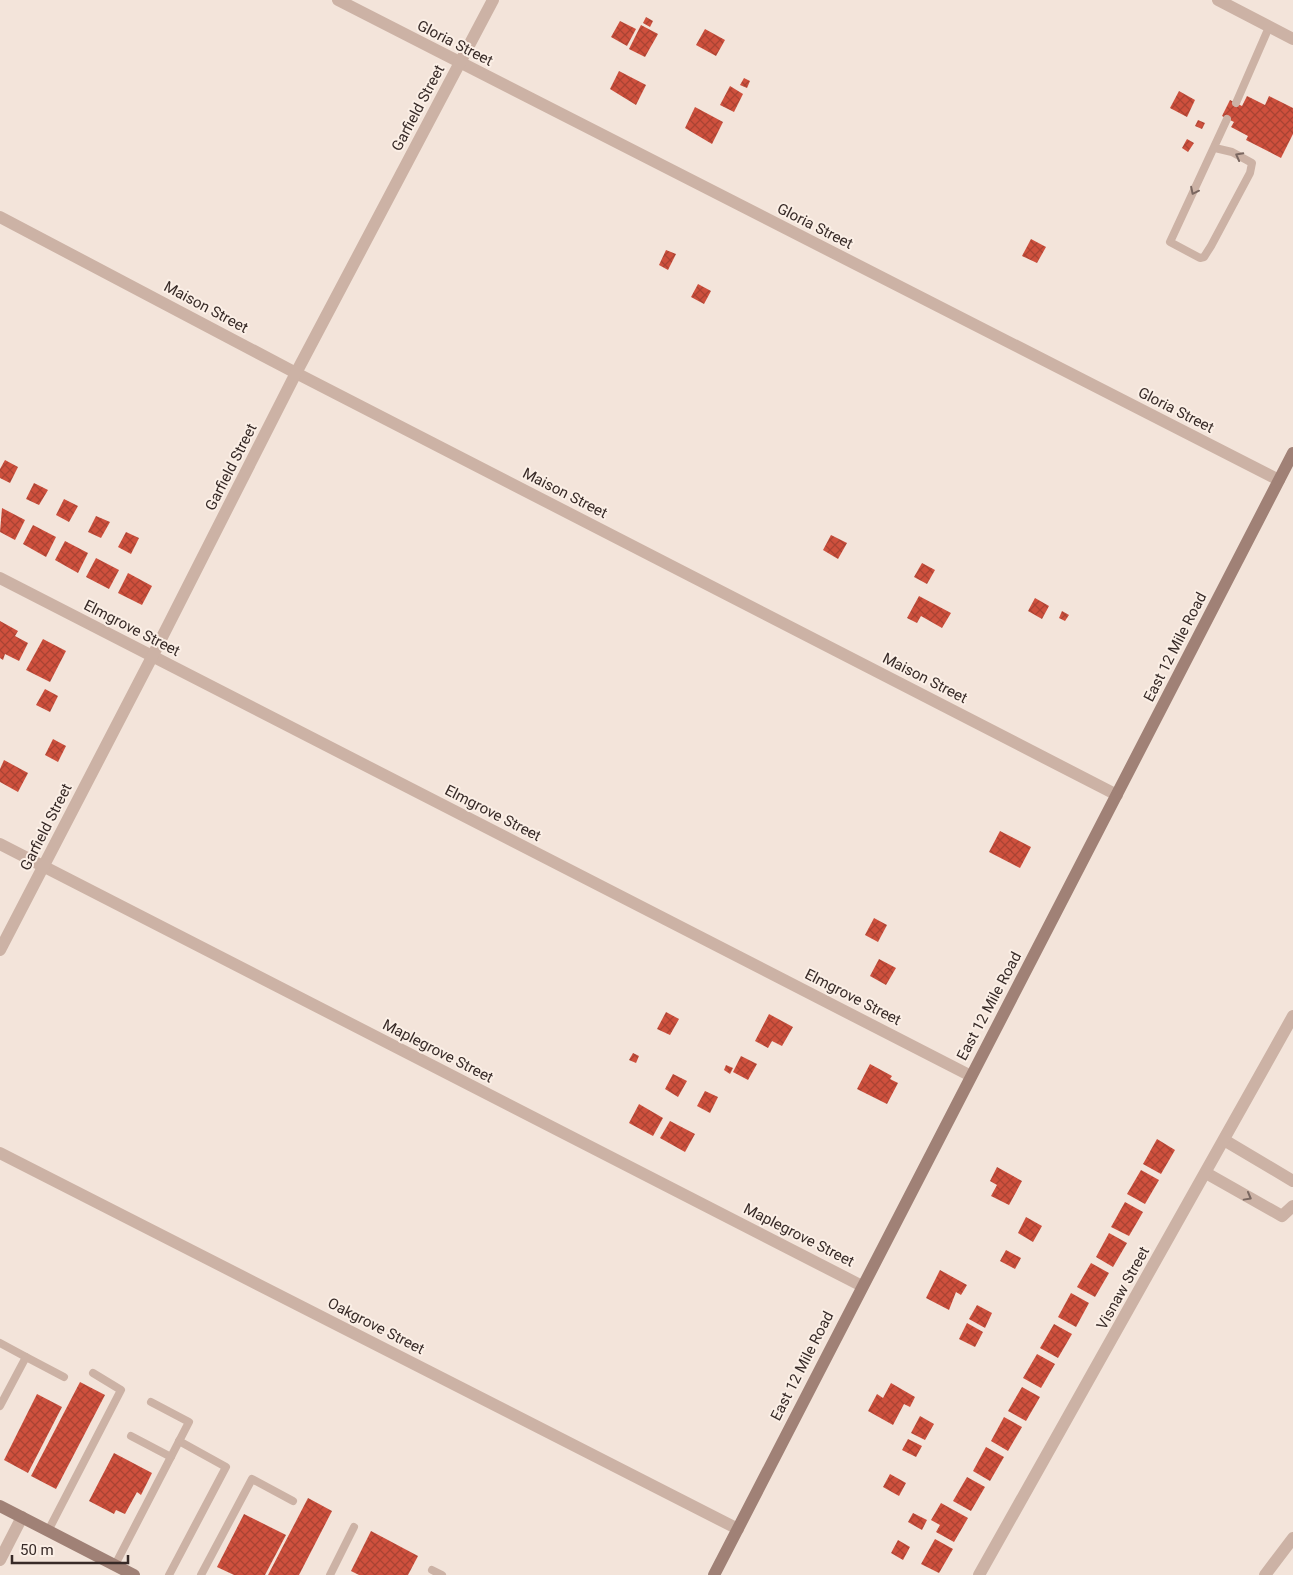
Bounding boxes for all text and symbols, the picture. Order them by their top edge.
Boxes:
street label: Gloria Street [414,16,496,70]
street label: Garfield Street [388,62,448,154]
one-way arrow [1236,152,1245,162]
one-way arrow [1190,186,1200,195]
street label: Gloria Street [774,199,856,253]
street label: Maison Street [161,277,251,337]
street label: Gloria Street [1135,383,1217,437]
street label: Garfield Street [201,420,261,513]
street label: Maison Street [520,464,610,522]
street label: East 12 Mile Road [1140,589,1210,705]
street label: Elmgrove Street [81,596,183,660]
street label: Maison Street [880,649,970,707]
street label: Garfield Street [16,780,76,873]
street label: Elmgrove Street [442,781,544,845]
street label: East 12 Mile Road [953,949,1025,1063]
street label: Elmgrove Street [802,965,904,1029]
street label: Maplegrove Street [380,1015,496,1087]
one-way arrow [1243,1191,1252,1201]
street label: Maplegrove Street [741,1199,857,1271]
street label: Visnaw Street [1093,1243,1153,1333]
street label: Oakgrove Street [325,1294,427,1358]
street label: East 12 Mile Road [767,1308,837,1424]
scale bar [12,1532,129,1564]
text: 50 m [20,1541,54,1559]

